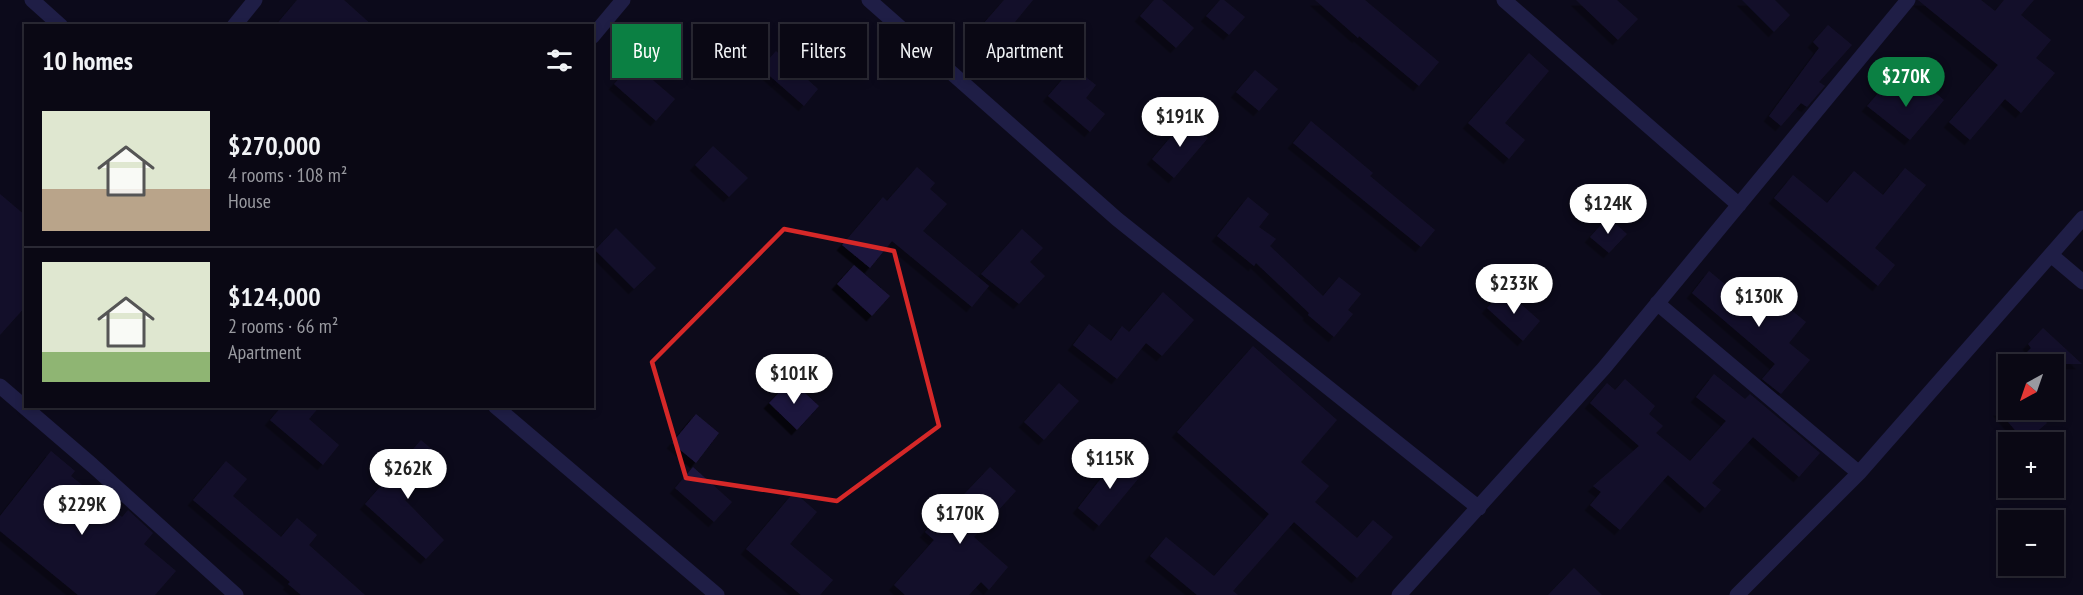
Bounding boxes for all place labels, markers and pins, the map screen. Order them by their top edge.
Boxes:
pin: $270K [1864,57,1948,108]
pin: $191K [1138,97,1222,148]
pin: $124K [1566,184,1650,235]
pin: $233K [1472,264,1556,315]
pin: $130K [1717,277,1801,328]
pin: $101K [752,354,836,405]
pin: $115K [1068,439,1152,490]
pin: $262K [366,449,450,500]
pin: $229K [40,485,124,536]
pin: $170K [918,494,1002,545]

